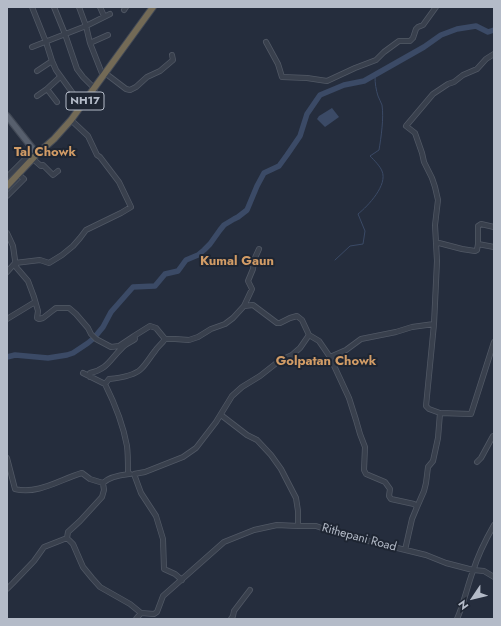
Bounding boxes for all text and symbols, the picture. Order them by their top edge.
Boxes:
road number: NH17 [66,92,104,110]
district label: Tal Chowk [14,145,76,161]
district label: Kumal Gaun [200,254,274,270]
district label: Golpatan Chowk [276,354,376,370]
street label: Rithepani Road [320,521,398,555]
north arrow [453,578,493,618]
text: N [454,597,472,613]

